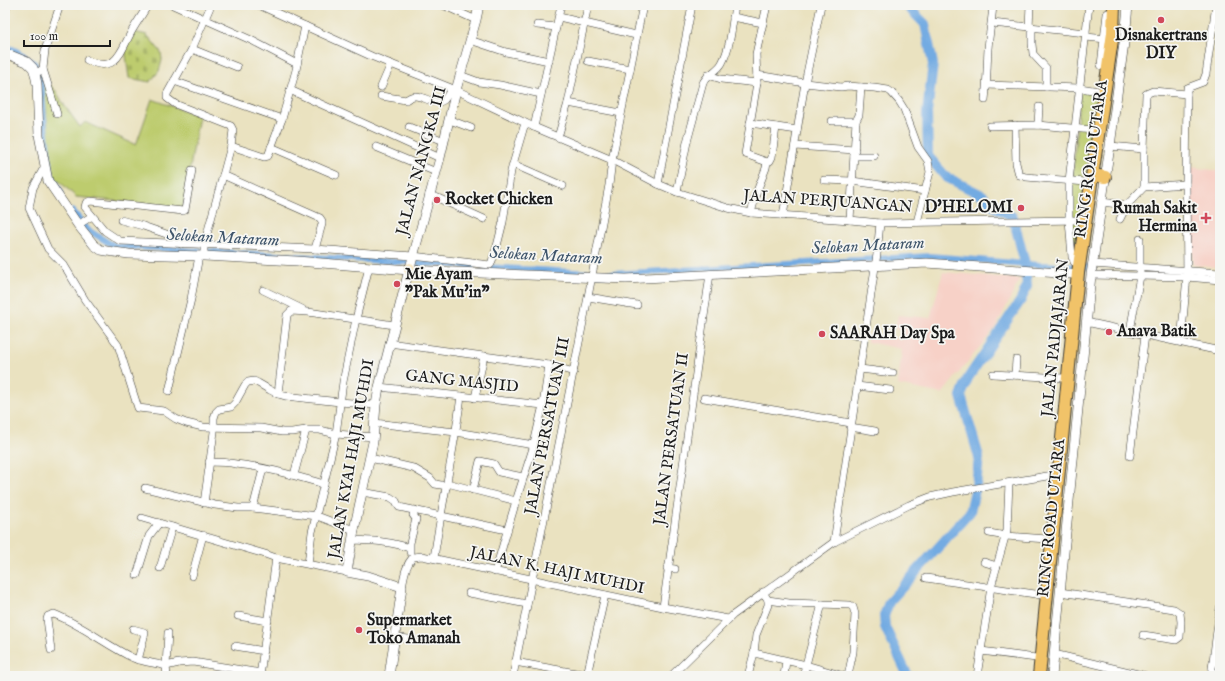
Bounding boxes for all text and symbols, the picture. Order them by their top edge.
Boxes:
marker: Disnakertrans DIY [1156,15,1166,25]
scale bar [24,22,110,48]
place label: Disnakertrans DIY [1115,26,1208,64]
text: 100 m [30,29,58,44]
street label: RING ROAD UTARA [1071,78,1113,239]
street label: JALAN NANGKA III [392,84,452,240]
street label: JALAN PERJUANGAN [741,186,913,218]
place label: Rocket Chicken [445,190,553,210]
marker: Rocket Chicken [432,195,442,205]
place label: D'HELOMI [925,198,1013,218]
place label: Rumah Sakit Hermina [1112,199,1198,237]
marker: D'HELOMI [1016,203,1026,213]
marker: Rumah Sakit Hermina [1200,212,1212,224]
water label: Selokan Mataram [166,225,280,251]
water label: Selokan Mataram [811,233,925,259]
water label: Selokan Mataram [489,243,603,269]
street label: JALAN PADJAJARAN [1038,258,1074,420]
place label: Mie Ayam "Pak Mu'in" [405,265,489,303]
marker: Mie Ayam "Pak Mu'in" [392,279,402,289]
place label: Anava Batik [1116,322,1197,342]
place label: SAARAH Day Spa [830,324,956,344]
marker: Anava Batik [1104,327,1114,337]
marker: SAARAH Day Spa [817,329,827,339]
street label: JALAN PERSATUAN III [521,335,575,519]
street label: JALAN PERSATUAN II [650,351,694,529]
street label: JALAN KYAI HAJI MUHDI [324,357,379,562]
street label: GANG MASJID [404,366,520,398]
street label: RING ROAD UTARA [1034,437,1070,598]
street label: JALAN K. HAJI MUHDI [466,542,646,599]
place label: Supermarket Toko Amanah [366,611,461,649]
marker: Supermarket Toko Amanah [354,625,364,635]

